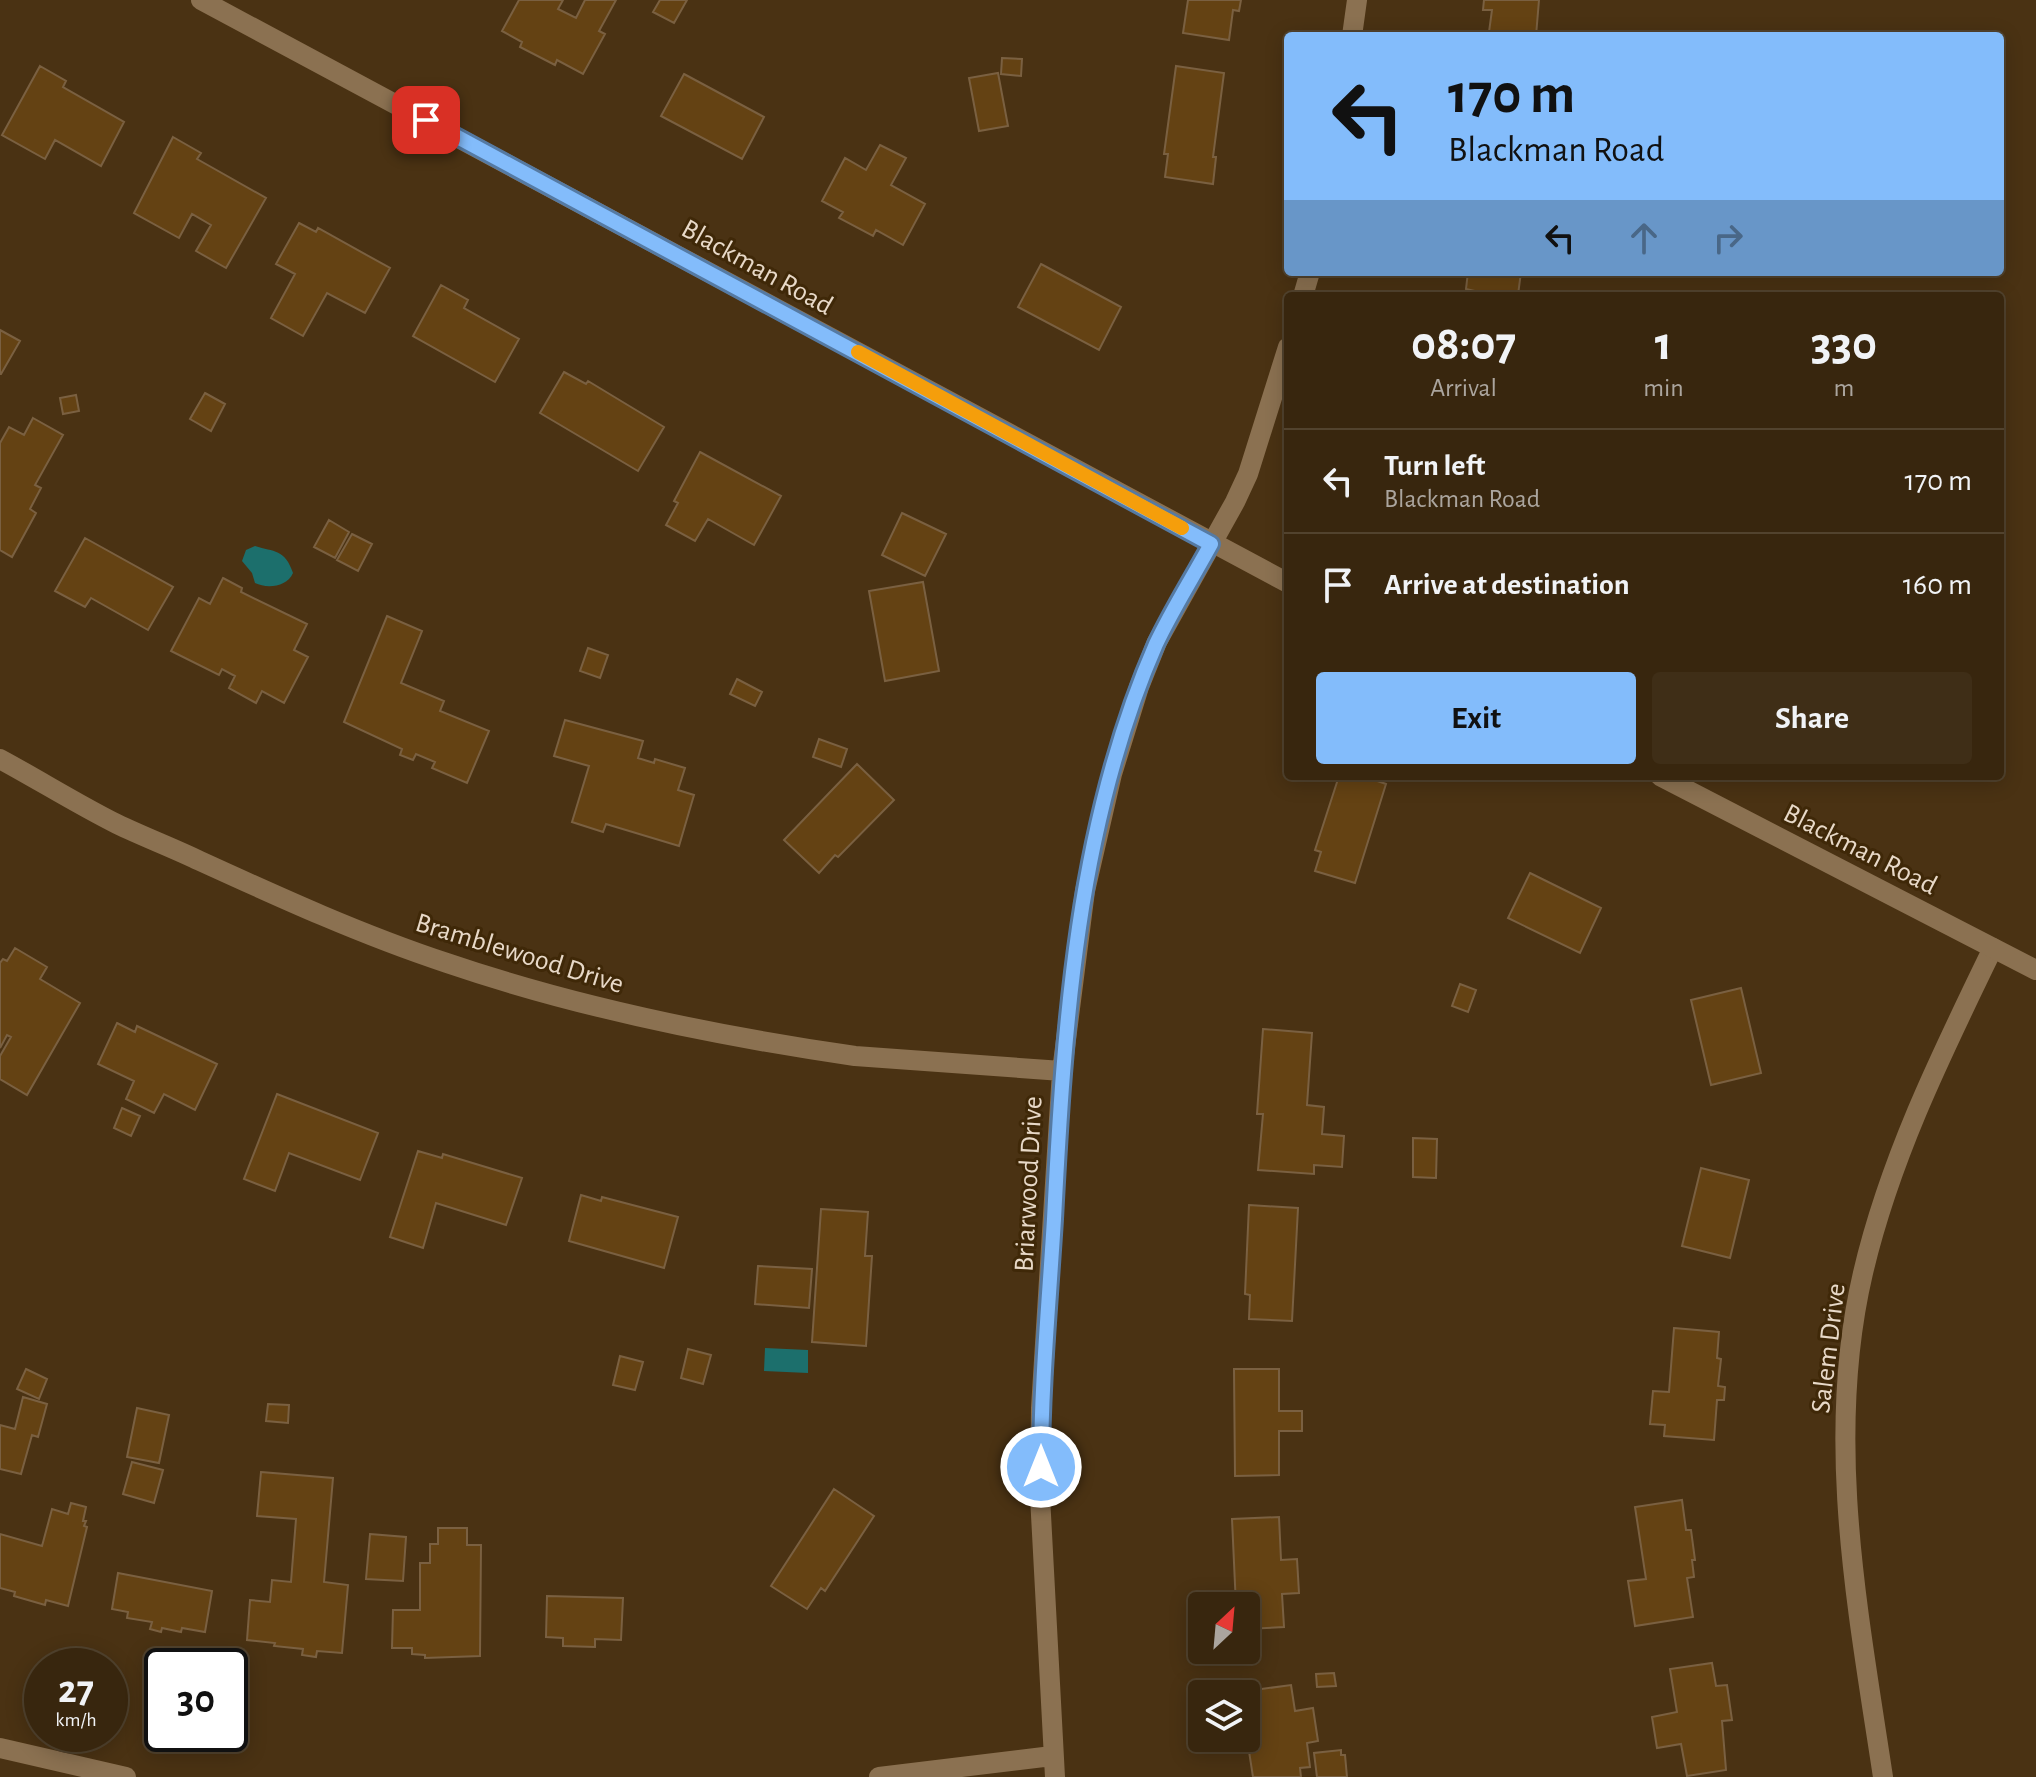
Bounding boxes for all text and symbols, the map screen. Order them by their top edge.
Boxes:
icon: left [1316,64,1420,168]
text: 170 m [1448,67,1575,123]
pin [392,86,460,154]
icon: arrive [404,98,448,142]
text: Blackman Road [1448,132,1664,168]
street label: Blackman Road [677,215,837,321]
icon: left [1538,216,1582,260]
icon: ahead [1622,216,1666,260]
icon: right [1706,216,1750,260]
text: 08:07 [1411,321,1516,369]
text: 1 [1655,321,1672,369]
text: 330 [1811,321,1877,369]
text: Arrival [1430,375,1497,401]
text: min [1643,375,1684,401]
text: m [1833,375,1854,401]
text: Turn left [1384,451,1485,481]
icon: left [1316,459,1360,503]
text: 170 m [1904,466,1972,496]
text: Blackman Road [1384,486,1540,512]
icon: arrive [1316,563,1360,607]
text: Arrive at destination [1384,570,1630,600]
text: 160 m [1903,570,1972,600]
button: Exit [1316,672,1636,764]
button: Share [1652,672,1972,764]
street label: Blackman Road [1779,799,1941,900]
street label: Bramblewood Drive [412,909,627,999]
street label: Briarwood Drive [1010,1096,1048,1273]
street label: Salem Drive [1807,1282,1851,1415]
position arrow [999,1425,1083,1509]
north arrow [1188,1592,1260,1664]
map controls [1188,1592,1260,1752]
speed limit sign: 30 [144,1648,248,1752]
text: 27 [58,1670,94,1710]
button: layers [1188,1680,1260,1752]
text: km/h [55,1710,97,1730]

